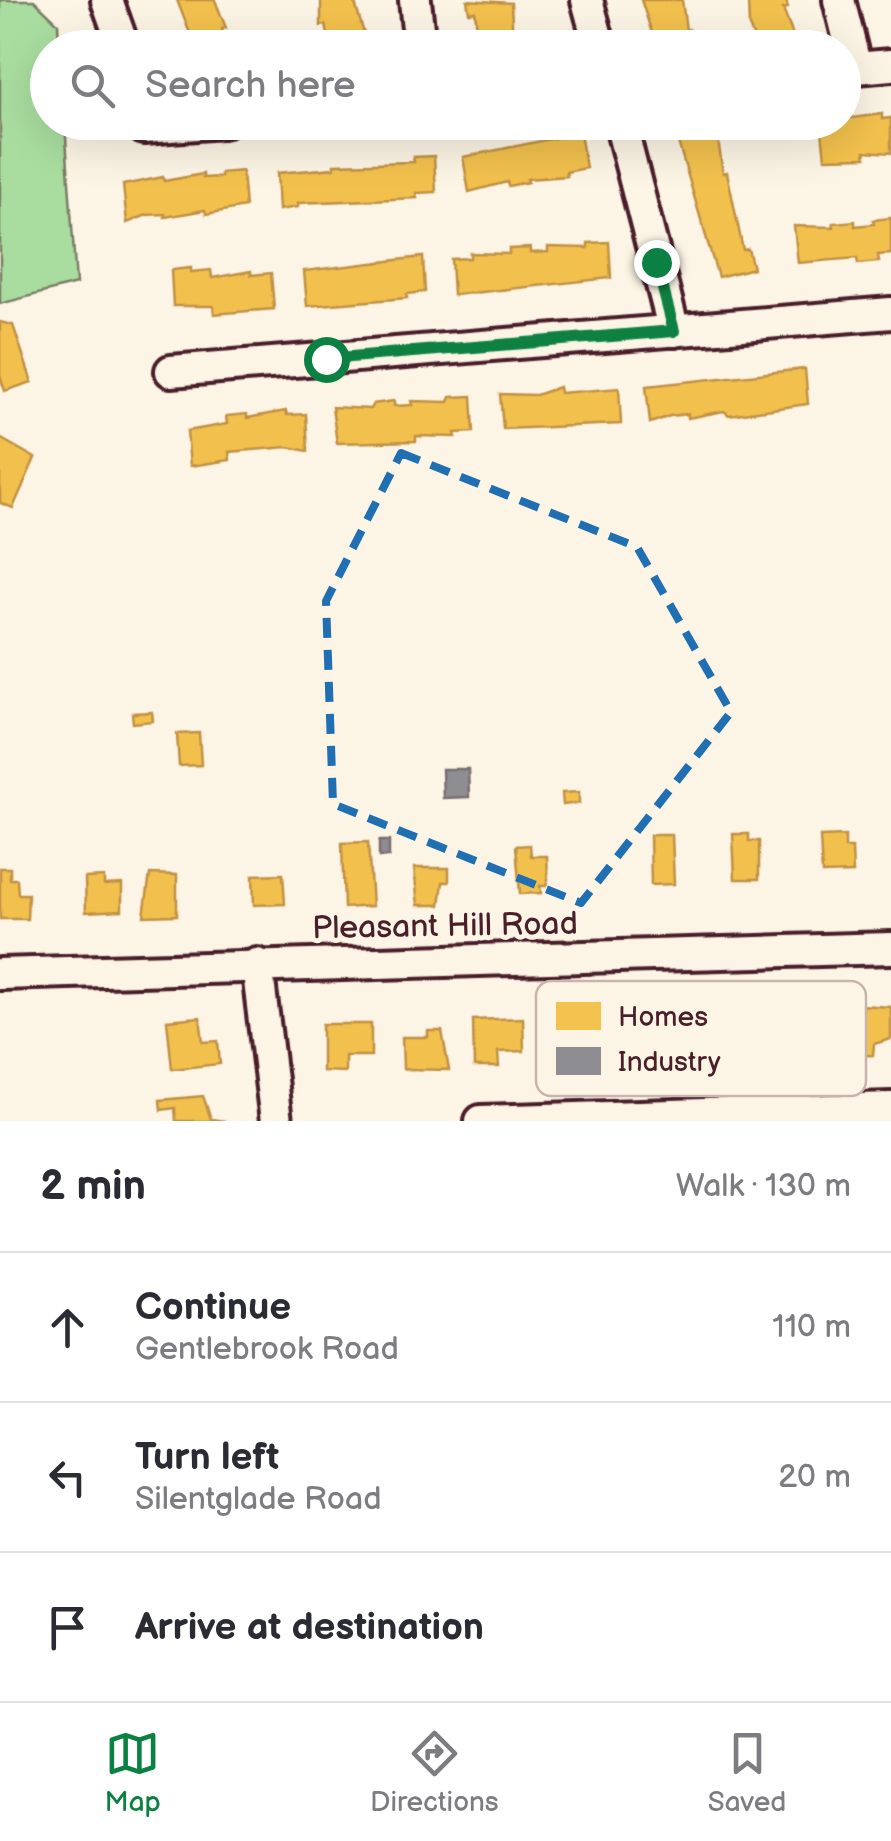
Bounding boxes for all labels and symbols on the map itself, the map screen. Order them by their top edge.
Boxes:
route end [634,240,680,286]
route start [304,337,350,383]
street label: Pleasant Hill Road [312,905,578,948]
legend [536,981,866,1096]
text: Homes [618,1001,708,1034]
text: Industry [618,1046,721,1079]

